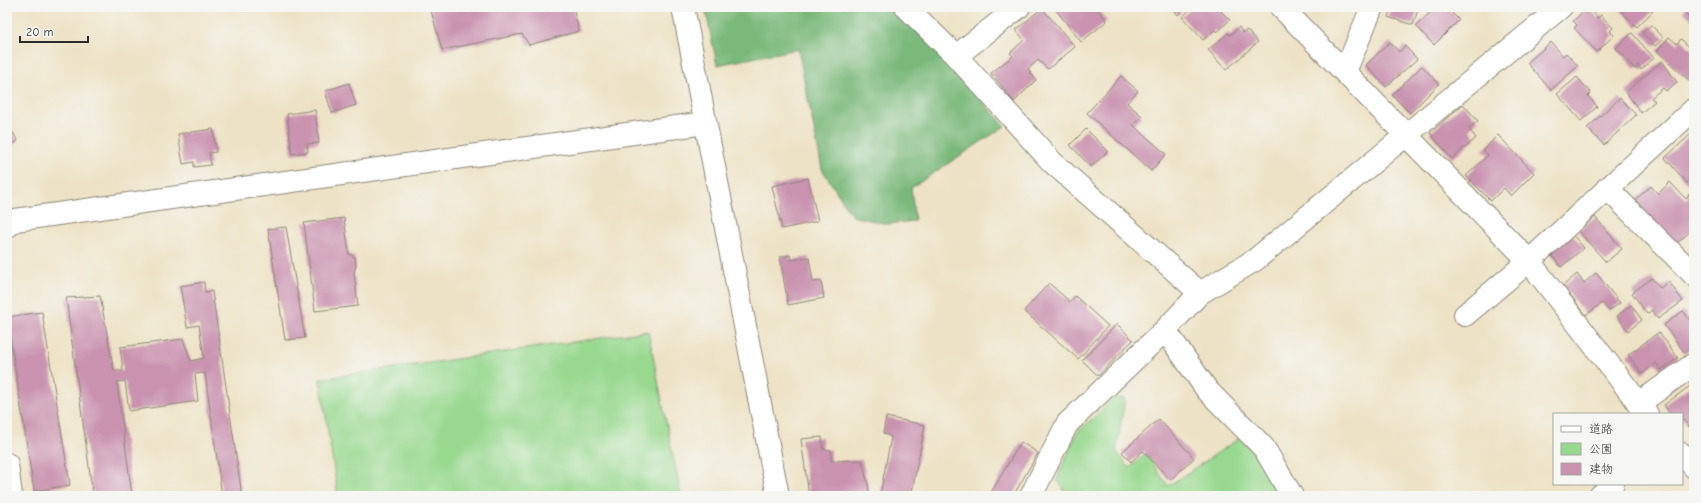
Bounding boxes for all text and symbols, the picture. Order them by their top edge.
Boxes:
scale bar [20,18,88,44]
text: 20 m [26,25,54,39]
legend [1553,413,1683,485]
text: 道路 [1589,422,1613,436]
text: 公園 [1589,442,1613,456]
text: 建物 [1589,462,1613,476]

